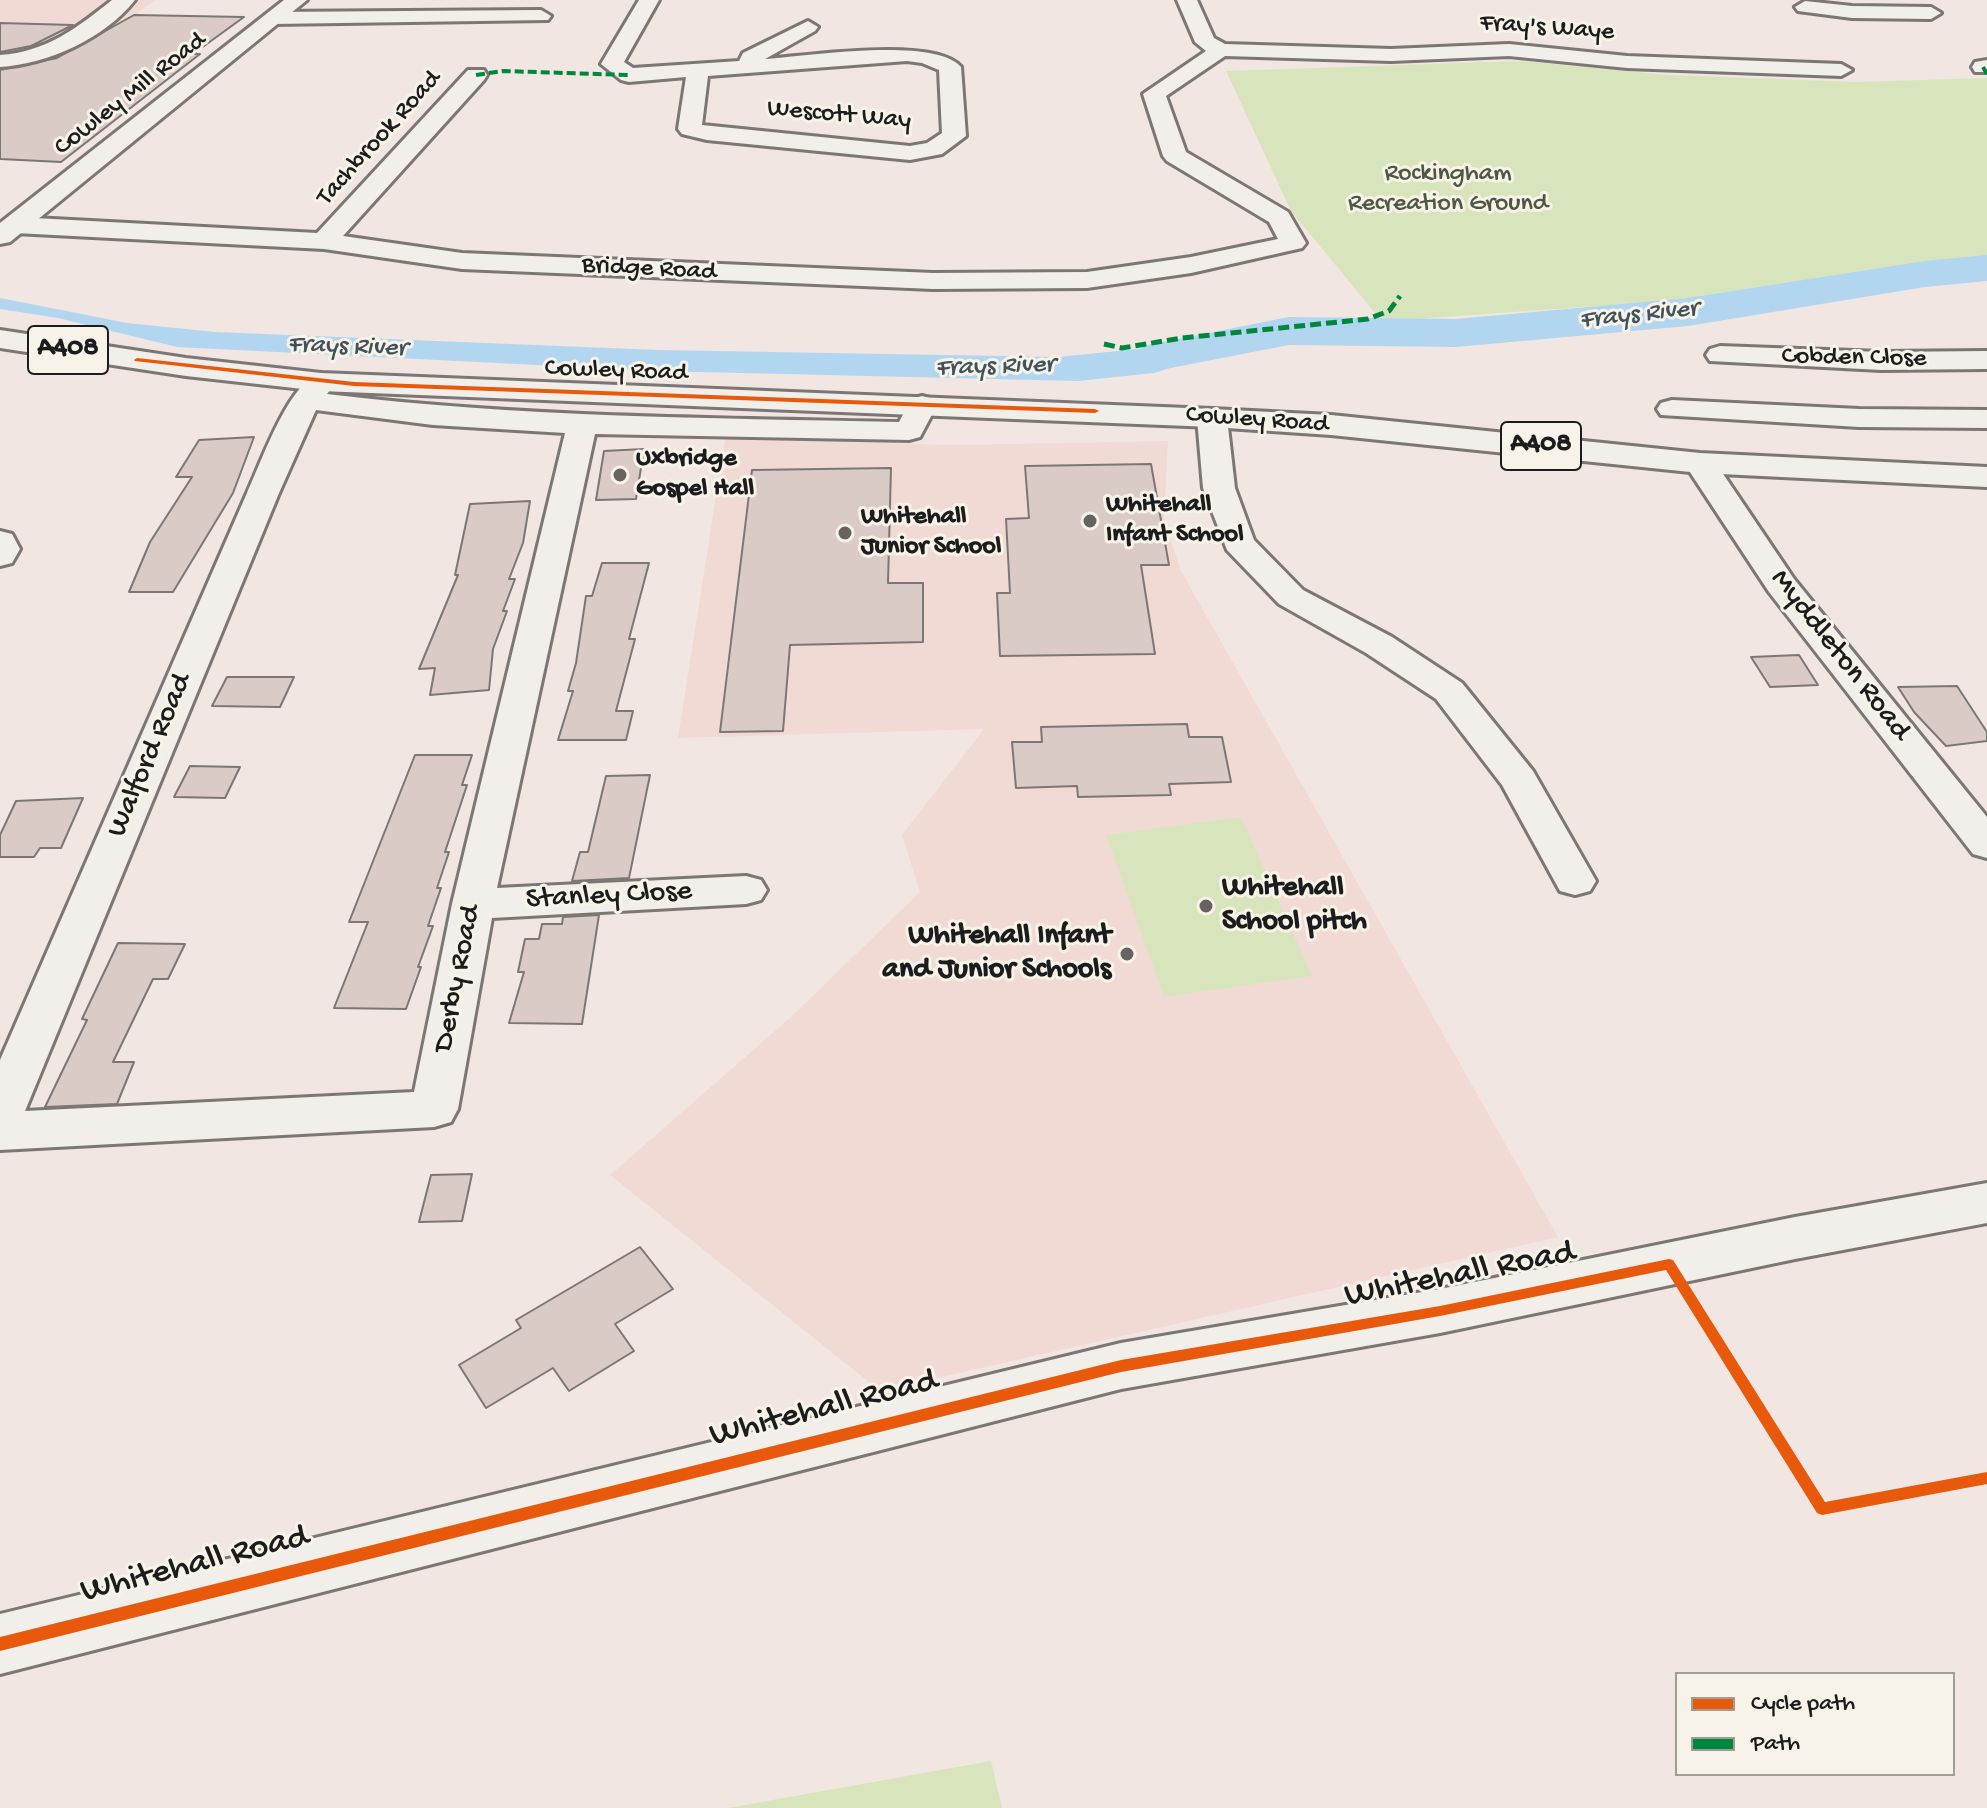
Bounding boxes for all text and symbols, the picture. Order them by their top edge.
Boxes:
street label: Fray's Waye [1479,9,1615,49]
street label: Cowley Mill Road [49,26,213,164]
street label: Tachbrook Road [311,65,449,213]
street label: Wescott Way [766,94,912,138]
park label: Rockingham Recreation Ground [1348,159,1548,220]
street label: Bridge Road [581,251,717,289]
water label: Frays River [1578,294,1700,338]
road number: A408 [28,326,108,374]
water label: Frays River [287,330,407,366]
street label: Cobden Close [1781,342,1927,376]
water label: Frays River [935,350,1055,386]
street label: Cowley Road [544,354,688,390]
street label: Cowley Road [1185,400,1329,442]
road number: A408 [1501,422,1581,470]
place label: Uxbridge Gospel Hall [636,444,754,506]
marker: Uxbridge Gospel Hall [611,466,629,484]
place label: Whitehall Infant School [1106,490,1244,552]
place label: Whitehall Junior School [861,502,1001,564]
marker: Whitehall Infant School [1081,512,1099,530]
marker: Whitehall Junior School [836,524,854,542]
street label: Myddleton Road [1761,563,1917,749]
street label: Walford Road [100,669,202,843]
place label: Whitehall School pitch [1222,871,1367,942]
street label: Stanley Close [525,875,693,919]
marker: Whitehall School pitch [1197,897,1215,915]
street label: Derby Road [427,902,491,1056]
place label: Whitehall Infant and Junior Schools [882,919,1111,990]
marker: Whitehall Infant and Junior Schools [1118,945,1136,963]
street label: Whitehall Road [1341,1233,1579,1319]
street label: Whitehall Road [706,1361,942,1459]
street label: Whitehall Road [77,1517,313,1615]
legend [1675,1672,1955,1776]
text: Cycle path [1751,1690,1855,1719]
text: Path [1751,1730,1800,1759]

